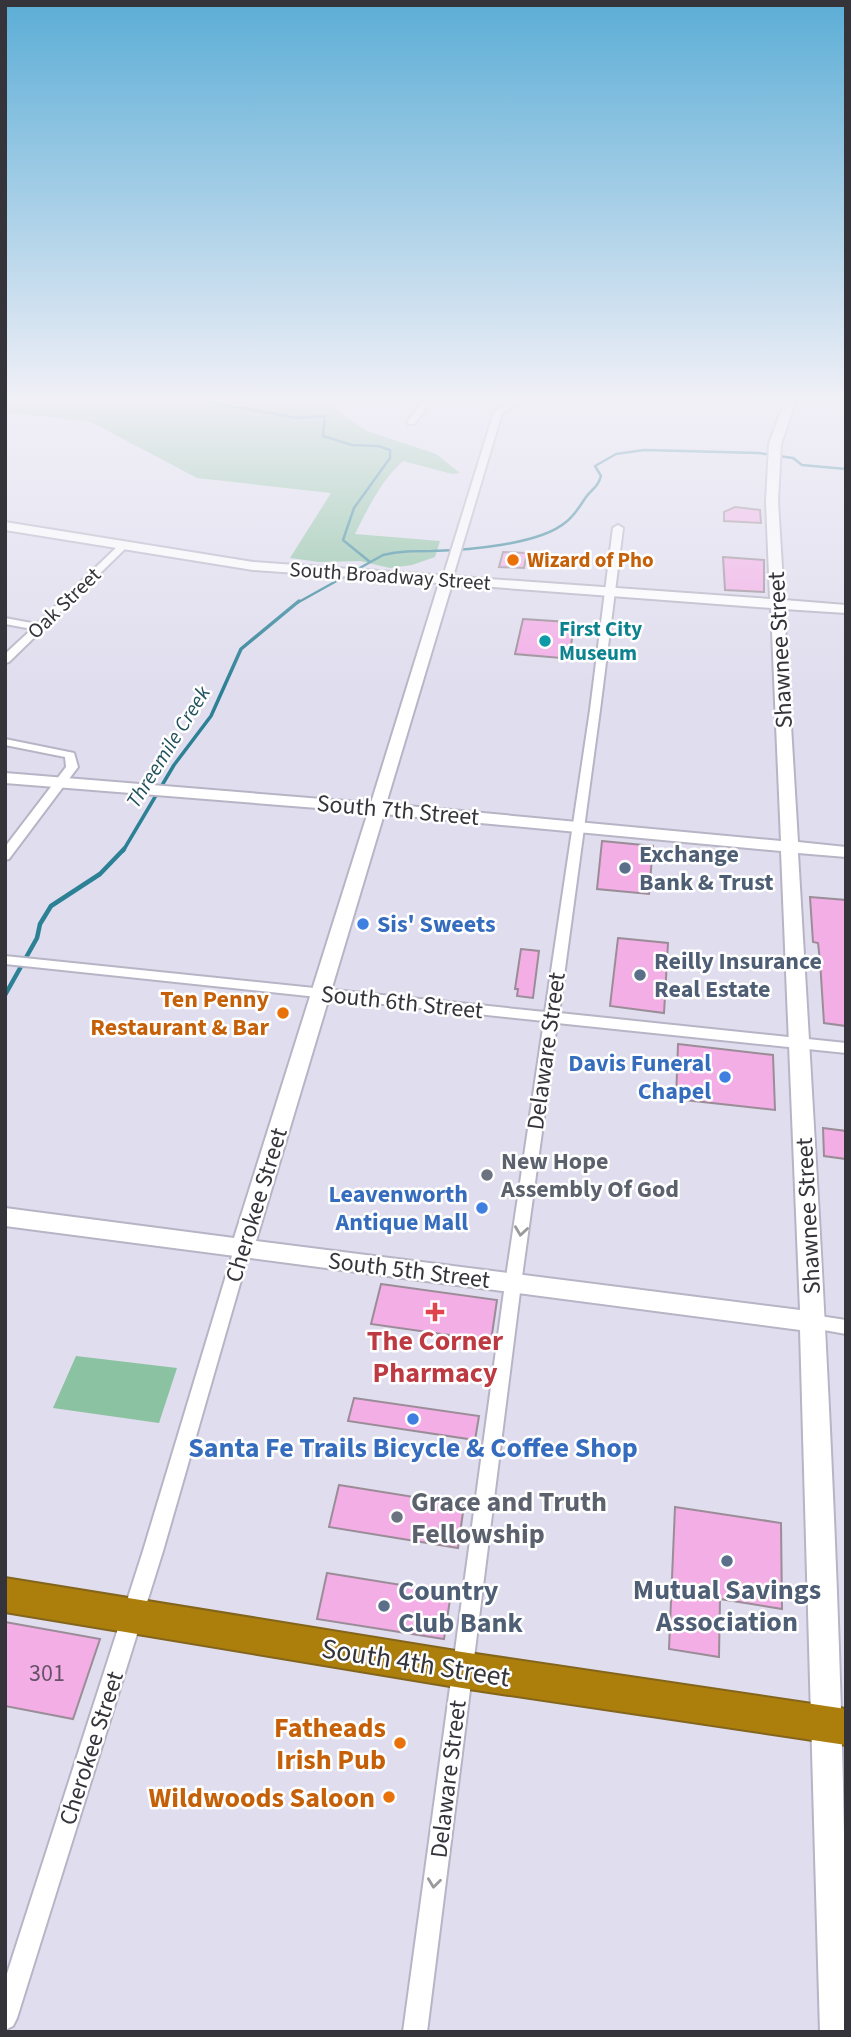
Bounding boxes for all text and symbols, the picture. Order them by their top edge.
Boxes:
place label: Wizard of Pho [527,545,654,575]
marker: Wizard of Pho [505,552,521,568]
street label: South Broadway Street [288,554,492,598]
street label: Oak Street [21,560,107,646]
street label: Shawnee Street [759,571,802,729]
place label: First City Museum [559,614,642,668]
marker: First City Museum [537,633,553,649]
water label: Threemile Creek [119,679,218,814]
street label: South 7th Street [315,786,481,835]
place label: Exchange Bank & Trust [639,837,774,900]
marker: Exchange Bank & Trust [617,860,633,876]
place label: Sis' Sweets [377,907,496,942]
marker: Sis' Sweets [355,916,371,932]
place label: Reilly Insurance Real Estate [654,944,822,1007]
marker: Reilly Insurance Real Estate [632,967,648,983]
street label: Delaware Street [518,970,575,1132]
street label: South 6th Street [319,977,485,1028]
place label: Ten Penny Restaurant & Bar [90,982,269,1045]
marker: Ten Penny Restaurant & Bar [275,1005,291,1021]
place label: Davis Funeral Chapel [568,1046,711,1109]
marker: Davis Funeral Chapel [717,1069,733,1085]
street label: Cherokee Street [216,1124,297,1287]
street label: Shawnee Street [787,1137,830,1295]
place label: New Hope Assembly Of God [500,1144,679,1207]
marker: New Hope Assembly Of God [479,1167,495,1183]
place label: Leavenworth Antique Mall [328,1177,468,1240]
marker: Leavenworth Antique Mall [474,1200,490,1216]
one-way arrow [513,1225,528,1237]
street label: South 5th Street [326,1243,492,1298]
marker: The Corner Pharmacy [427,1304,443,1320]
place label: The Corner Pharmacy [367,1321,504,1393]
marker: Santa Fe Trails Bicycle & Coffee Shop [405,1411,421,1427]
place label: Santa Fe Trails Bicycle & Coffee Shop [188,1428,638,1468]
place label: Grace and Truth Fellowship [411,1482,607,1554]
marker: Grace and Truth Fellowship [389,1509,405,1525]
marker: Mutual Savings Association [719,1553,735,1569]
place label: Mutual Savings Association [633,1570,821,1642]
place label: Country Club Bank [398,1571,524,1643]
marker: Country Club Bank [376,1598,392,1614]
street label: South 4th Street [319,1628,513,1698]
house number: 301 [29,1656,65,1691]
street label: Cherokee Street [50,1667,133,1830]
street label: Delaware Street [421,1698,476,1860]
place label: Fatheads Irish Pub [274,1708,386,1780]
marker: Fatheads Irish Pub [392,1735,408,1751]
place label: Wildwoods Saloon [148,1778,375,1818]
marker: Wildwoods Saloon [381,1789,397,1805]
one-way arrow [427,1878,442,1889]

